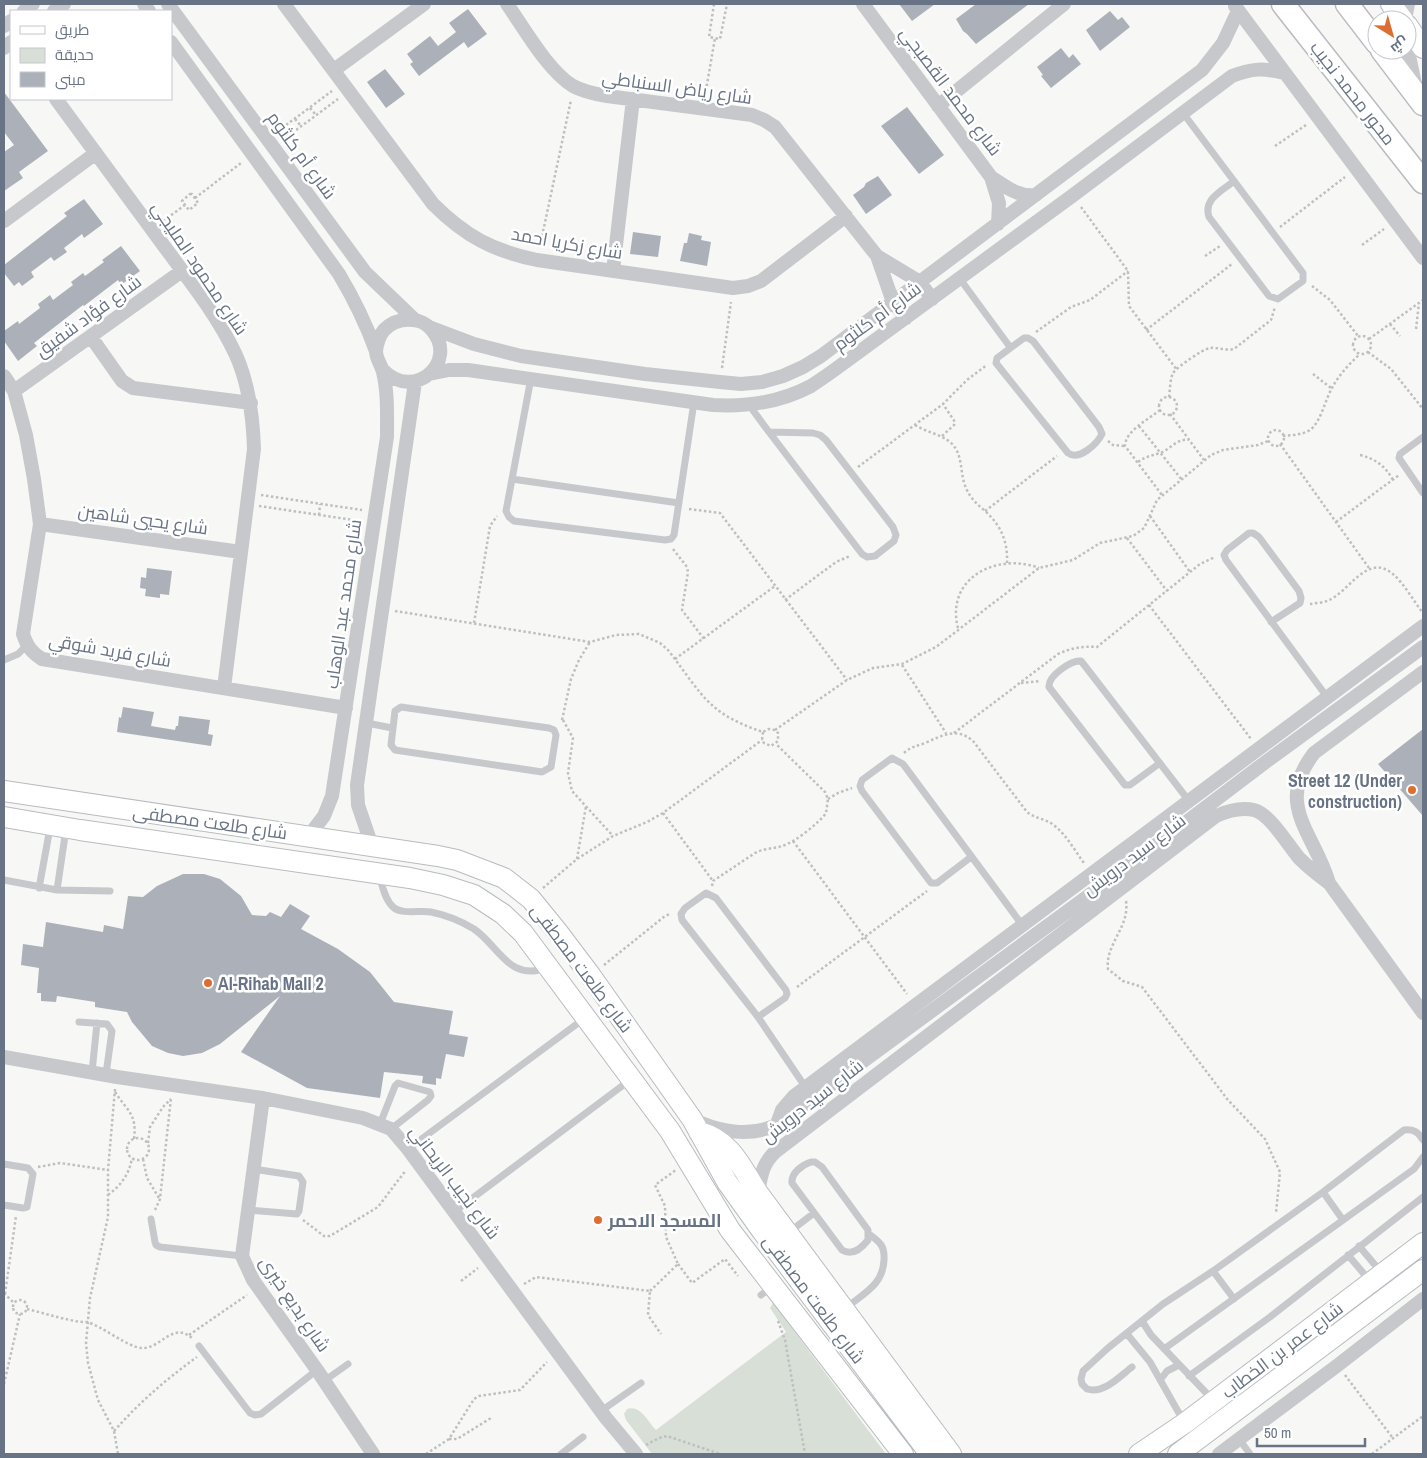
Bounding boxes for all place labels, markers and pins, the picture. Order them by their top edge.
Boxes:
place label: Street 12 (Under construction) [1288,768,1402,814]
marker: Street 12 (Under construction) [1406,784,1418,796]
place label: Al-Rihab Mall 2 [218,971,324,996]
marker: Al-Rihab Mall 2 [202,977,214,989]
place label: المسجد الاحمر [607,1208,722,1233]
marker: المسجد الاحمر [592,1214,604,1226]

